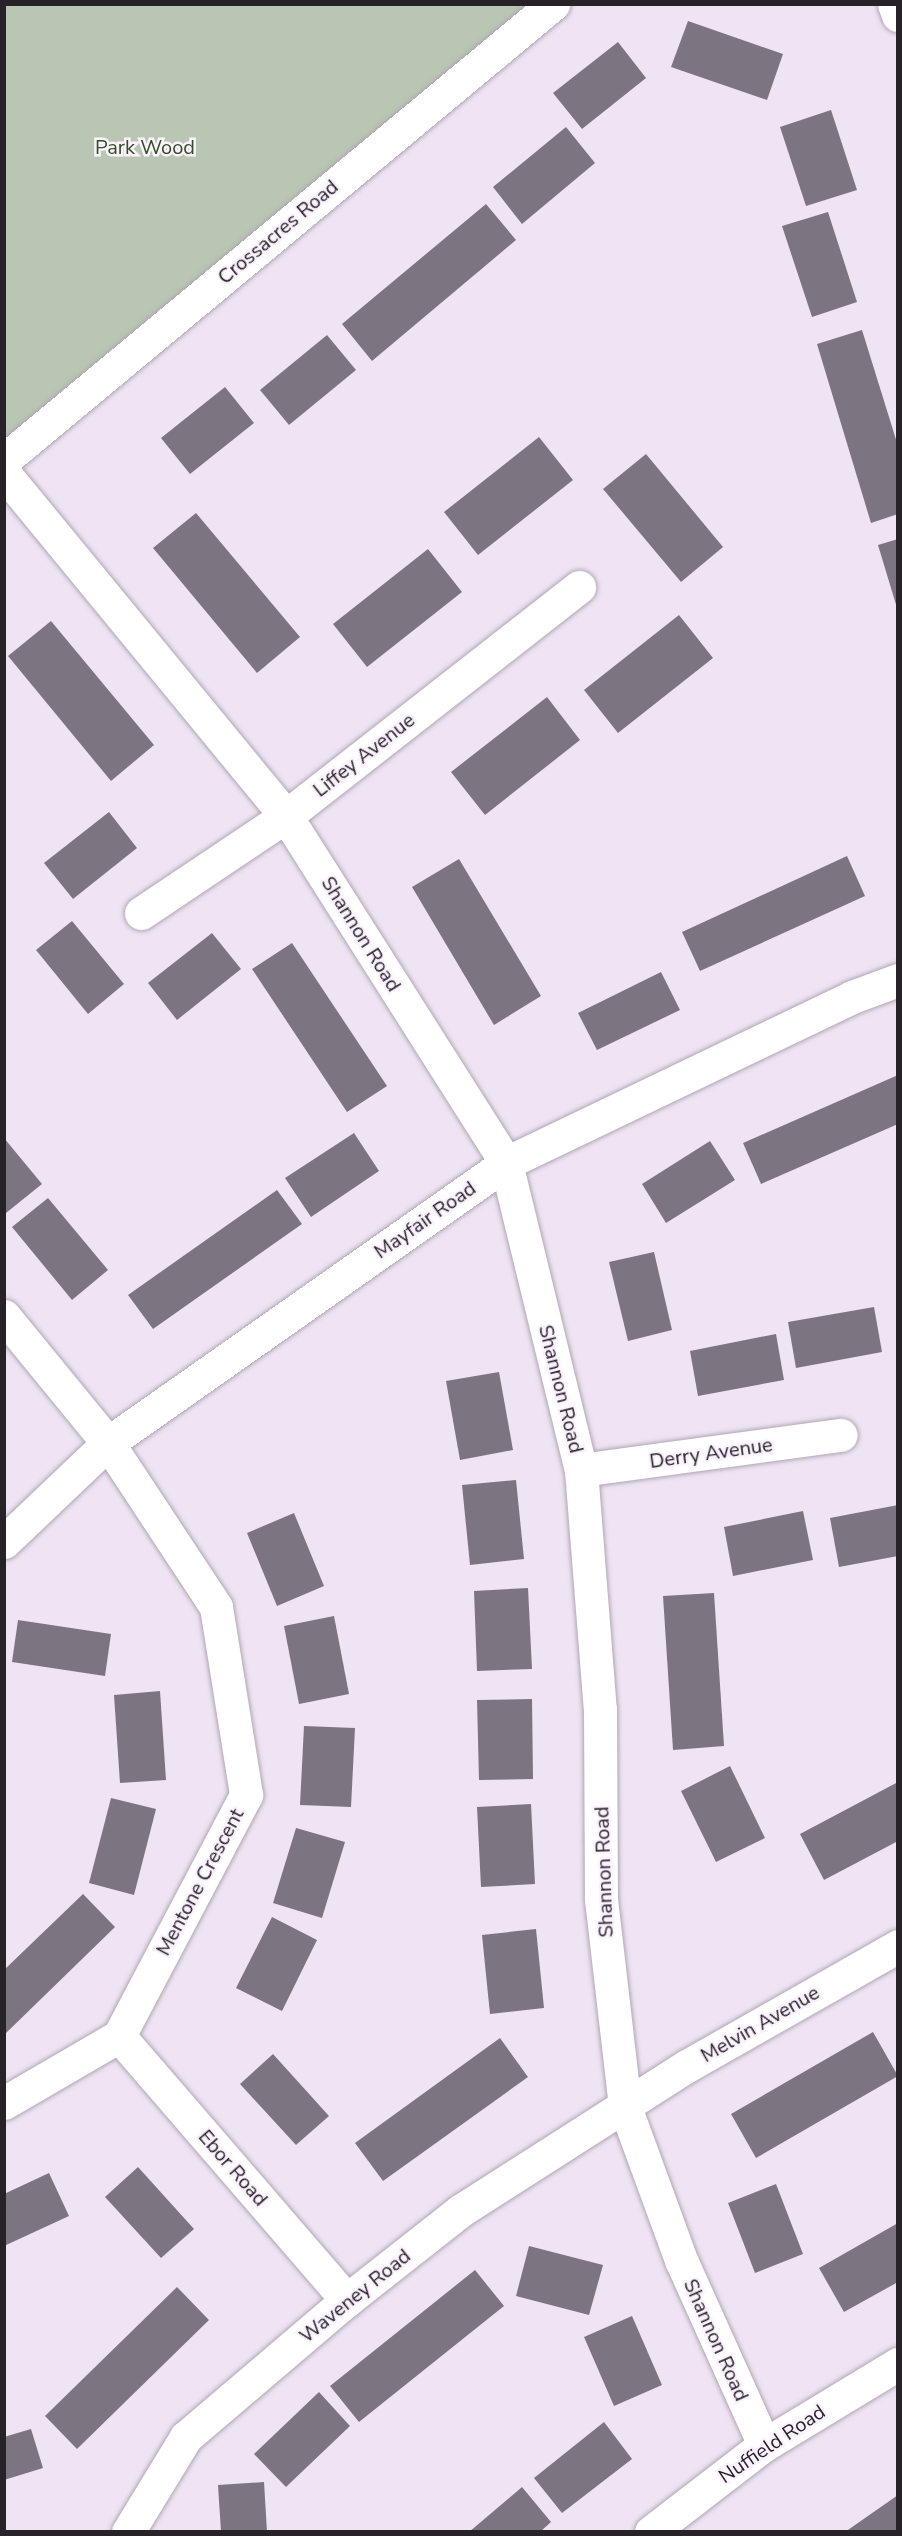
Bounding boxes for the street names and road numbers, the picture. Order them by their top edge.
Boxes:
street label: Crossacres Road [213,175,343,289]
street label: Liffey Avenue [308,708,420,802]
street label: Shannon Road [316,872,406,996]
street label: Mayfair Road [370,1176,480,1264]
street label: Shannon Road [533,1322,589,1456]
street label: Derry Avenue [648,1432,774,1474]
street label: Mentone Crescent [151,1804,249,1960]
street label: Shannon Road [590,1806,618,1938]
street label: Melvin Avenue [696,1980,824,2068]
street label: Ebor Road [193,2125,273,2211]
street label: Waveney Road [295,2244,415,2348]
street label: Shannon Road [678,2275,754,2405]
street label: Nuffield Road [714,2400,830,2488]

